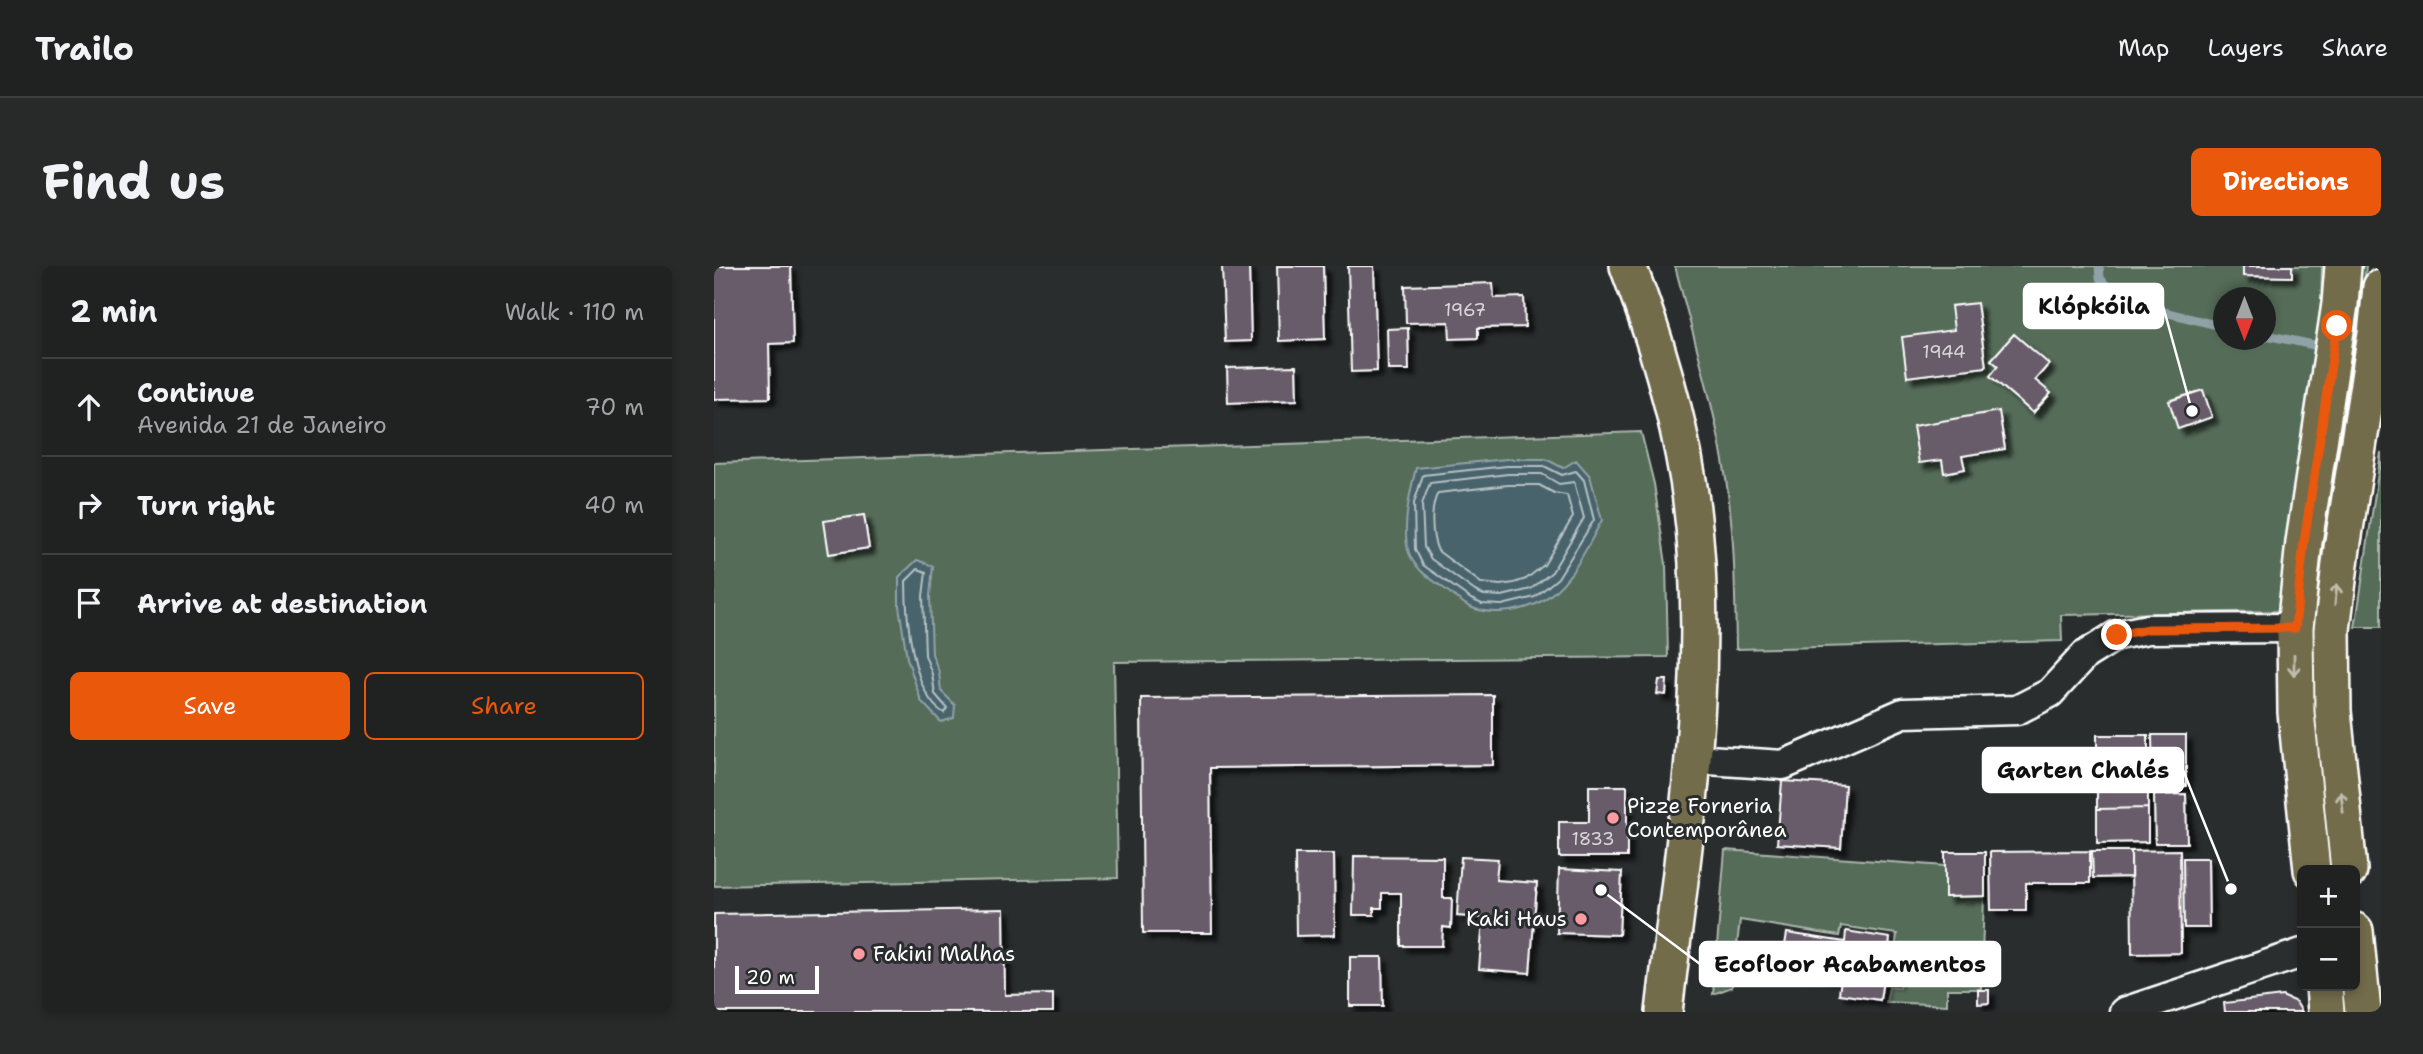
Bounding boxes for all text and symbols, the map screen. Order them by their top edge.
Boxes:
text: Trailo [35,26,134,71]
text: Map [2118,32,2169,64]
text: Layers [2207,32,2284,64]
text: Share [2322,32,2388,64]
button: Directions [2191,148,2381,216]
text: Find us [42,149,225,215]
callout: Klópkóila [2024,284,2163,328]
north arrow [2213,287,2276,350]
text: 2 min [70,291,157,332]
text: Klópkóila [2038,291,2150,321]
text: Walk · 110 m [505,297,644,327]
house number: 1967 [1444,298,1486,322]
route start [2321,310,2352,341]
house number: 1944 [1922,340,1966,364]
text: Continue [137,375,255,410]
icon: ahead [70,388,108,426]
text: 70 m [585,392,644,422]
text: Avenida 21 de Janeiro [137,410,387,440]
icon: right [70,486,108,524]
text: Turn right [137,488,275,523]
text: 40 m [584,490,644,520]
one-way arrow [2329,583,2342,606]
icon: arrive [70,584,108,622]
text: Arrive at destination [137,586,427,621]
route end [2101,619,2132,650]
one-way arrow [2287,653,2301,676]
button: Save [70,672,350,740]
button: Share [364,672,644,740]
callout: Garten Chalés [1983,748,2183,792]
text: Garten Chalés [1997,755,2169,785]
place label: Pizze Forneria Contemporânea [1627,792,1787,844]
one-way arrow [2335,792,2348,814]
marker: Pizze Forneria Contemporânea [1605,810,1621,826]
house number: 1833 [1572,827,1614,851]
map controls [2297,865,2360,991]
button: + [2297,865,2360,928]
place label: Kaki Haus [1466,905,1567,933]
marker: Kaki Haus [1573,911,1589,927]
button: − [2297,928,2360,991]
place label: Fakini Malhas [873,940,1015,968]
callout: Ecofloor Acabamentos [1700,942,2000,986]
marker: Fakini Malhas [851,946,867,962]
text: Ecofloor Acabamentos [1714,949,1986,979]
scale bar [735,963,819,995]
text: 20 m [746,965,795,990]

